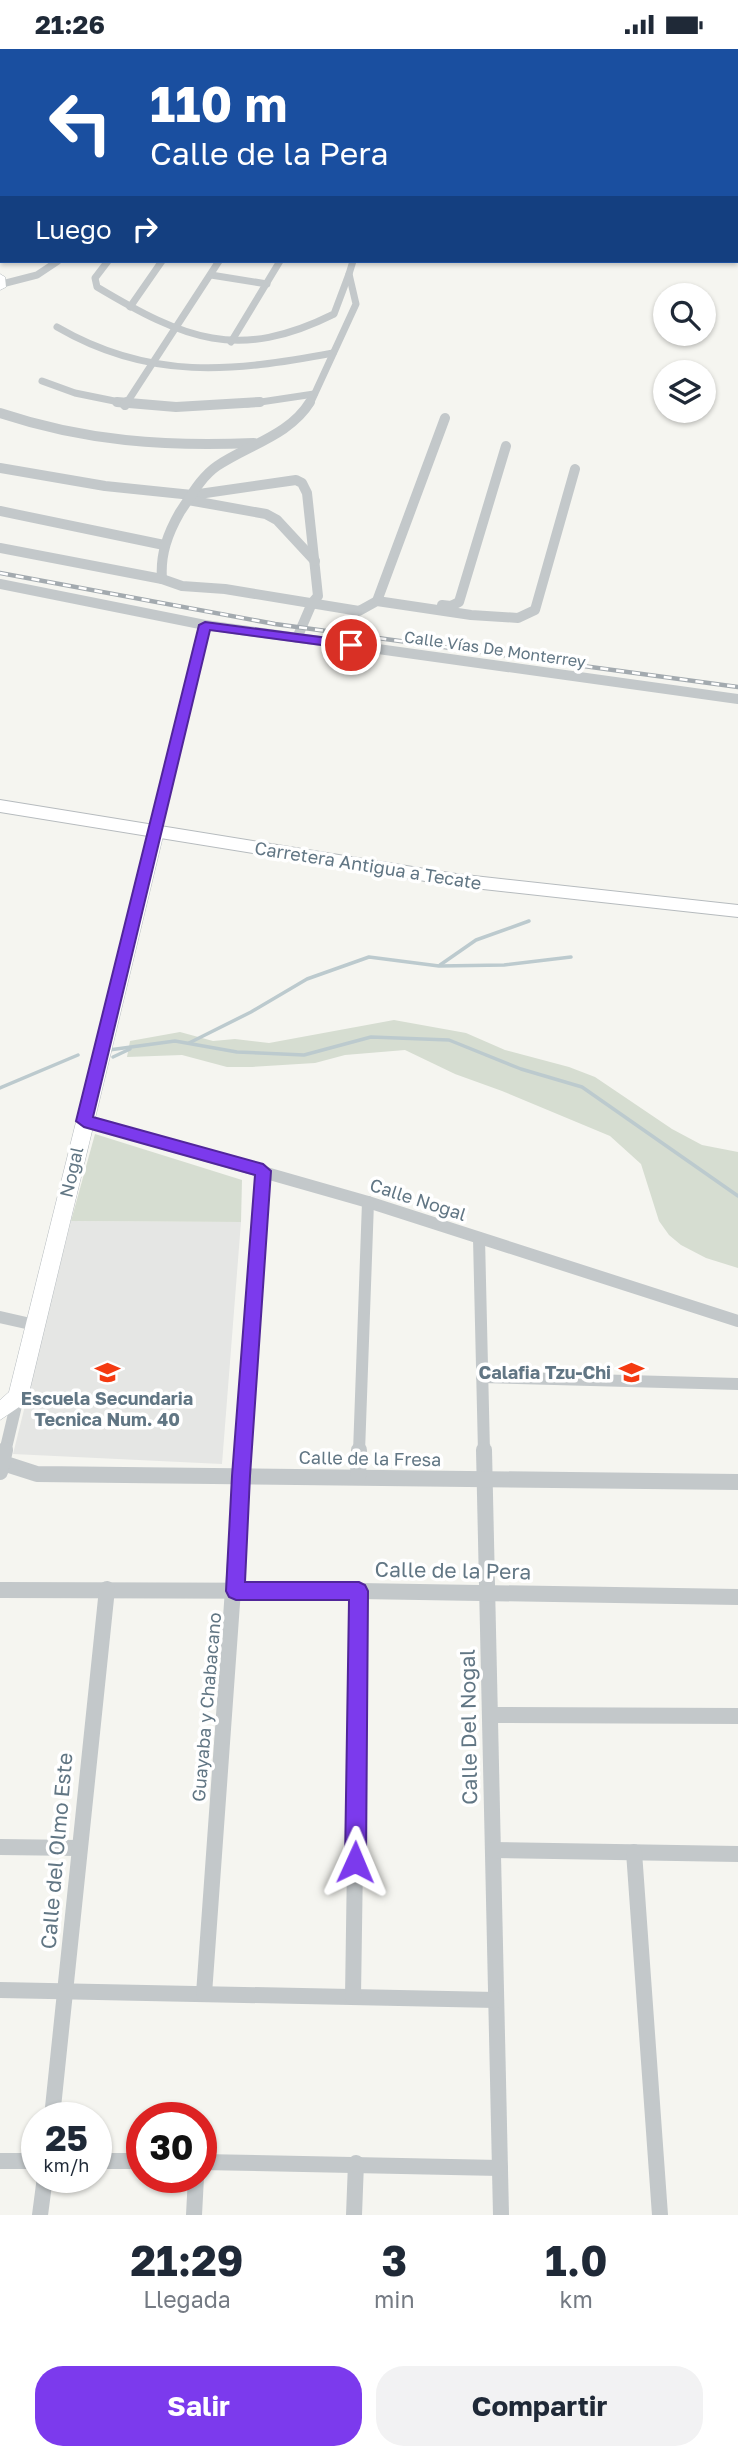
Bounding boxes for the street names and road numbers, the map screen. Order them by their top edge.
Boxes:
street label: Calle Vías De Monterrey [403,626,587,672]
street label: Carretera Antigua a Tecate [253,836,483,894]
street label: Nogal [55,1144,88,1199]
street label: Calle Nogal [367,1173,470,1225]
street label: Calle de la Fresa [298,1446,442,1470]
street label: Calle de la Pera [375,1556,532,1584]
street label: Guayaba y Chabacano [187,1611,225,1803]
street label: Calle Del Nogal [454,1649,482,1805]
street label: Calle del Olmo Este [34,1752,78,1950]

